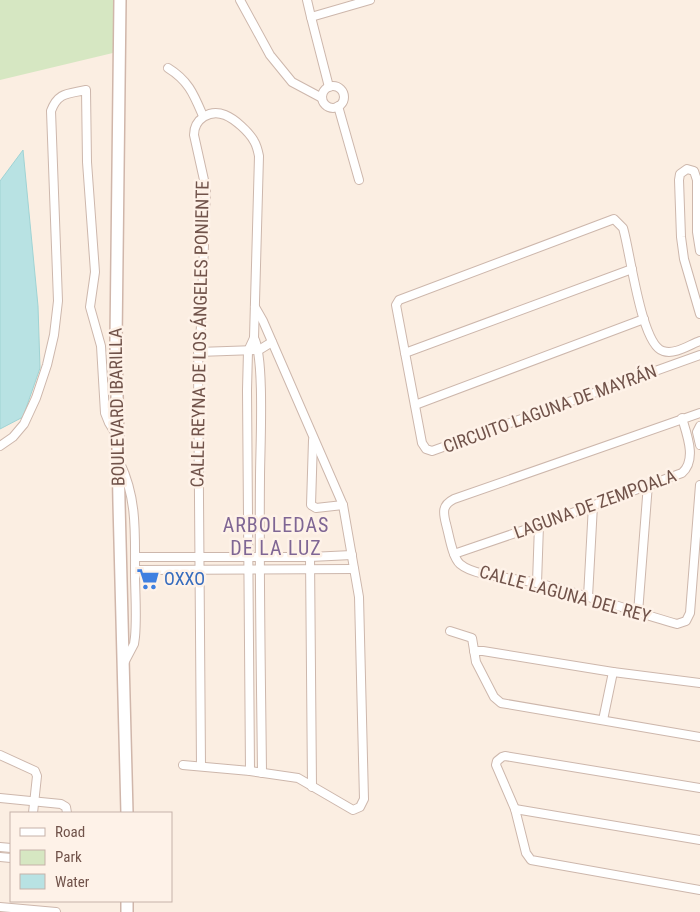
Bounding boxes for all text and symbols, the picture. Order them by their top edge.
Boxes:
street label: CALLE REYNA DE LOS ÁNGELES PONIENTE [186,180,213,488]
street label: BOULEVARD IBARILLA [105,327,128,486]
street label: CIRCUITO LAGUNA DE MAYRÁN [440,360,659,457]
street label: LAGUNA DE ZEMPOALA [511,464,679,543]
district label: ARBOLEDAS DE LA LUZ [223,513,329,560]
street label: CALLE LAGUNA DEL REY [477,561,653,627]
supermarket icon: OXXO [135,566,161,592]
place label: OXXO [164,568,205,589]
legend [10,812,172,902]
text: Road [55,823,85,841]
text: Park [55,848,82,866]
text: Water [55,873,90,891]

